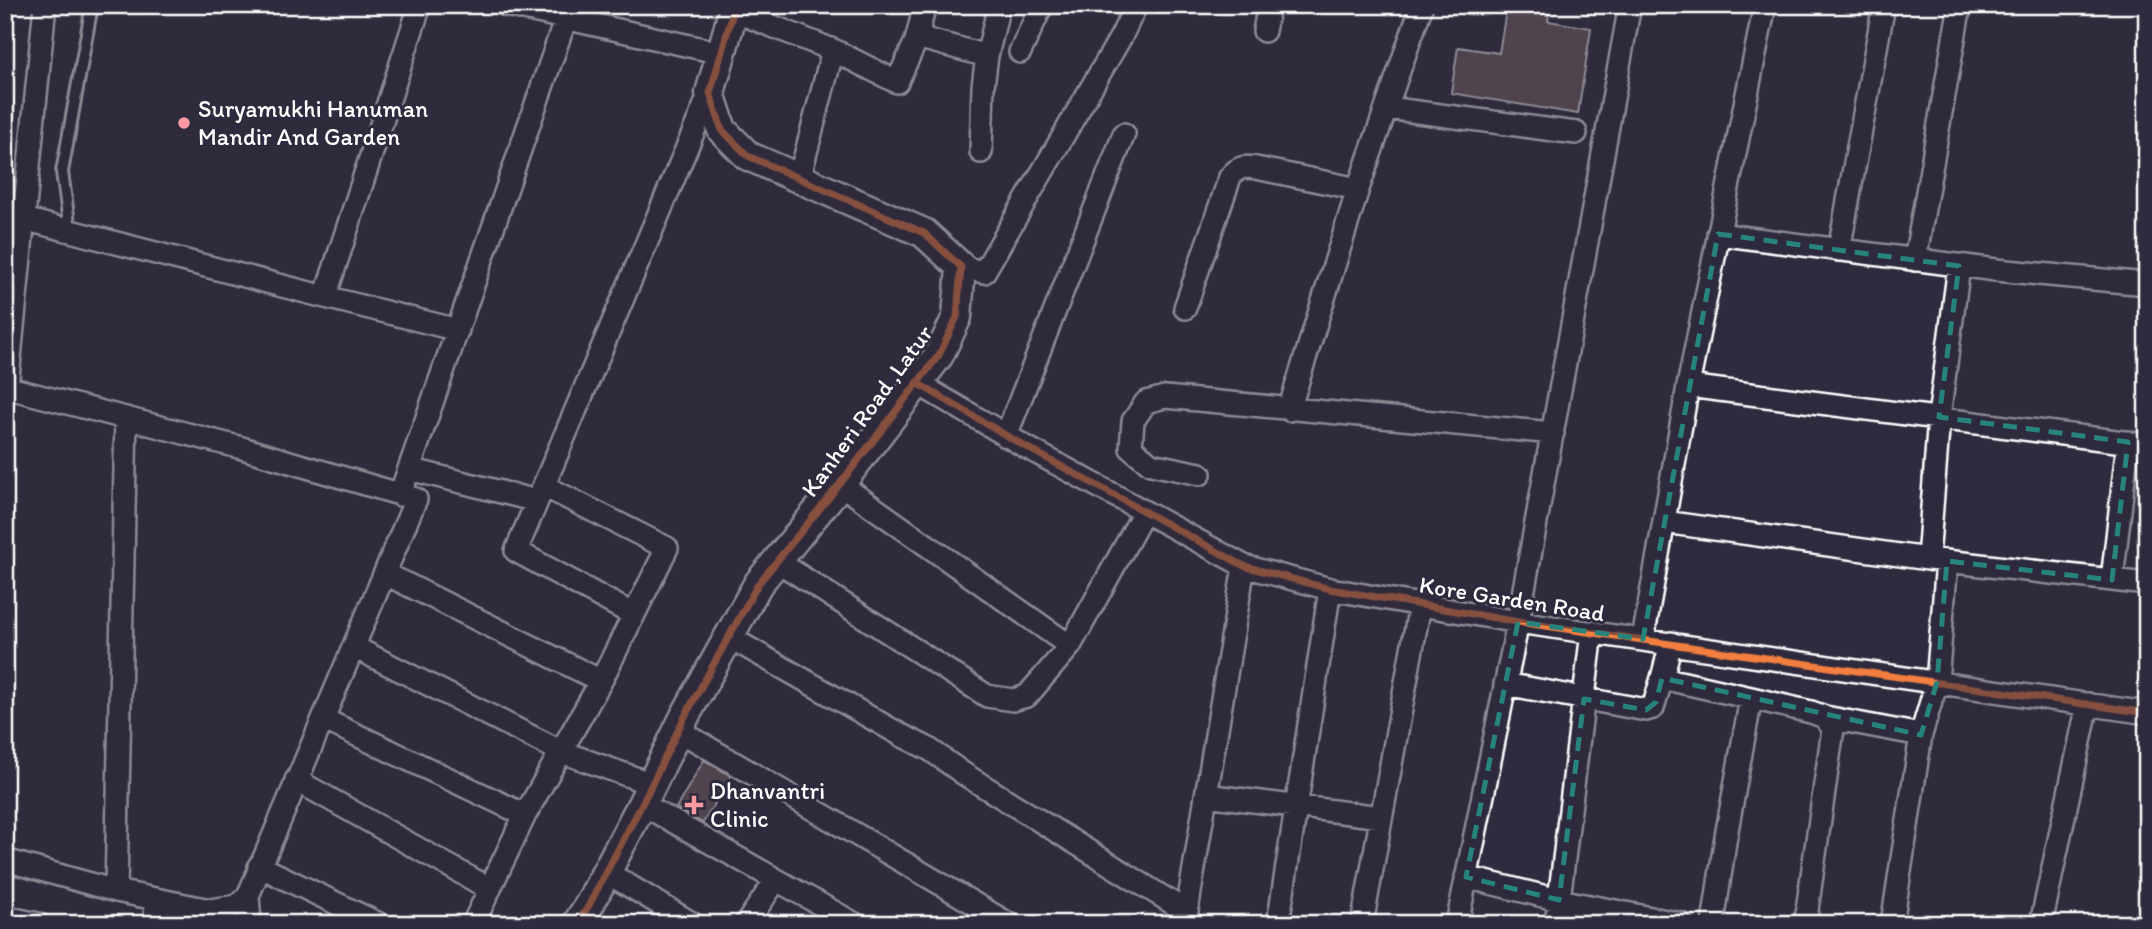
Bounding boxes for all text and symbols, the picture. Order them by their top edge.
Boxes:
place label: Suryamukhi Hanuman Mandir And Garden [198,94,428,151]
marker: Suryamukhi Hanuman Mandir And Garden [176,115,192,131]
street label: Kanheri Road ,Latur [795,319,939,502]
street label: Kore Garden Road [1417,570,1607,628]
place label: Dhanvantri Clinic [710,776,825,833]
marker: Dhanvantri Clinic [684,795,704,815]

